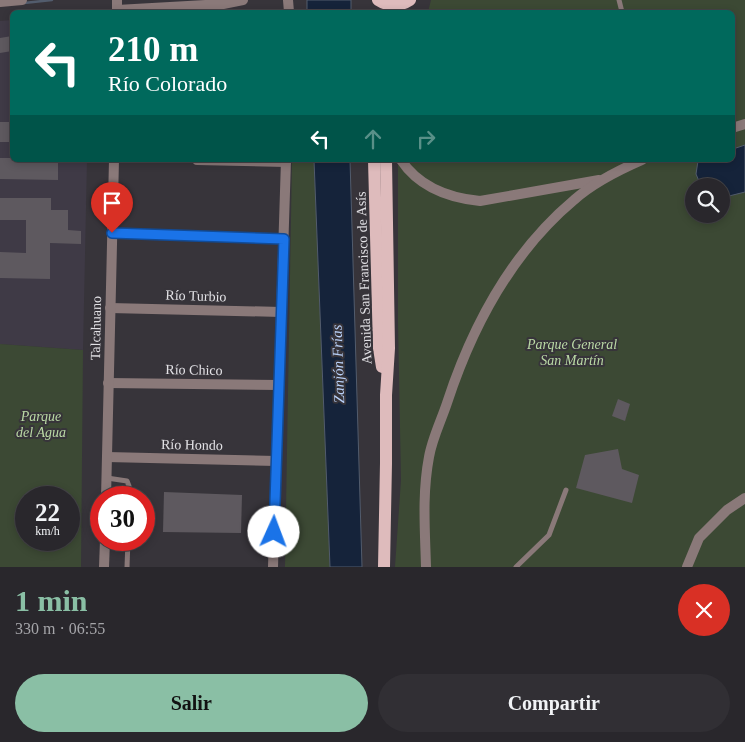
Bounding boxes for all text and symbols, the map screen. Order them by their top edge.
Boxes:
icon: left [25,30,90,95]
text: 210 m [108,30,198,69]
text: Río Colorado [108,71,227,96]
icon: left [306,125,334,153]
icon: ahead [359,125,387,153]
icon: right [412,125,440,153]
map controls [685,178,730,223]
button: search [685,178,730,223]
pin [91,182,133,233]
icon: arrive [98,189,126,217]
street label: Avenida San Francisco de Asís [353,191,375,365]
street label: Río Turbio [165,287,227,305]
street label: Talcahuano [88,296,104,360]
water label: Zanjón Frías [329,324,347,404]
park label: Parque General San Martín [526,337,617,368]
street label: Río Chico [165,362,223,378]
park label: Parque del Agua [16,409,66,440]
street label: Río Hondo [161,437,223,453]
speed limit sign: 30 [90,486,155,551]
text: 22 [35,499,60,526]
position arrow [247,505,299,557]
text: km/h [35,524,60,538]
text: 1 min [15,584,88,617]
button: close [678,584,730,636]
text: 330 m · 06:55 [15,620,105,637]
button: Salir [15,674,368,732]
button: Compartir [378,674,730,732]

